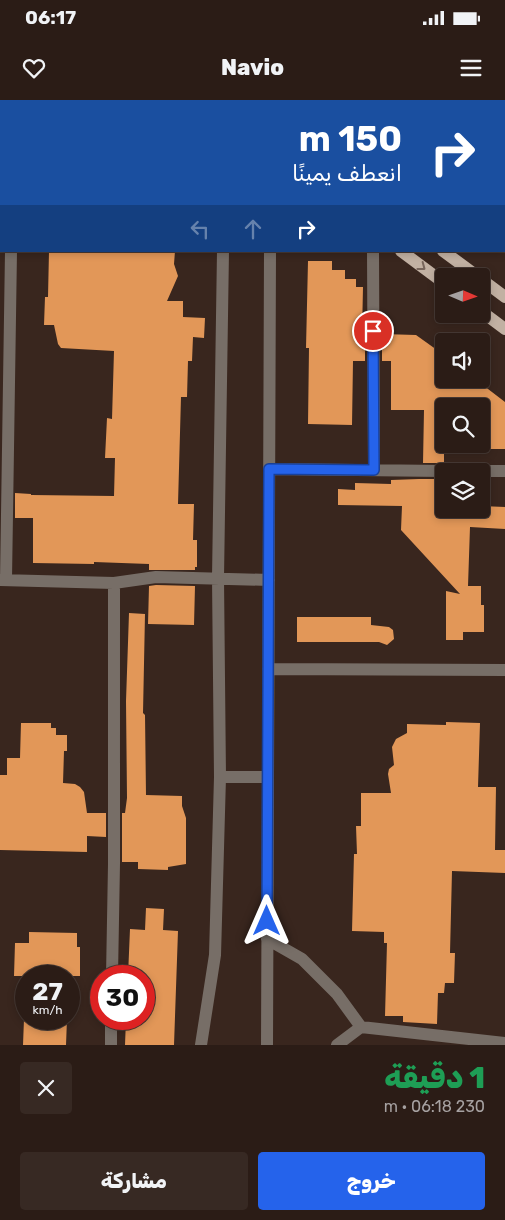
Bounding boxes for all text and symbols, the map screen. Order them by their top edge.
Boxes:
text: 06:17 [25,6,76,29]
icon: heart [20,54,48,82]
text: Navio [221,54,284,81]
icon: menu [457,54,485,82]
text: 150 m [299,118,402,160]
icon: right [420,120,485,185]
text: انعطف يمينًا [292,160,402,187]
icon: left [186,215,214,243]
icon: ahead [239,215,267,243]
icon: right [292,215,320,243]
one-way arrow [416,261,426,270]
north arrow [435,268,490,322]
map controls [435,268,490,518]
pin [352,310,394,352]
icon: arrive [359,317,387,345]
button: sound [435,333,490,388]
button: search [435,398,490,453]
button: layers [435,463,490,518]
position arrow [240,894,292,946]
speed limit sign: 30 [90,965,155,1030]
text: 27 [32,977,63,1006]
text: km/h [33,1003,62,1017]
text: 1 دقيقة [384,1060,485,1096]
button: close [20,1062,72,1114]
text: 230 m · 06:18 [384,1097,485,1116]
button: مشاركة [20,1152,248,1210]
button: خروج [258,1152,485,1210]

